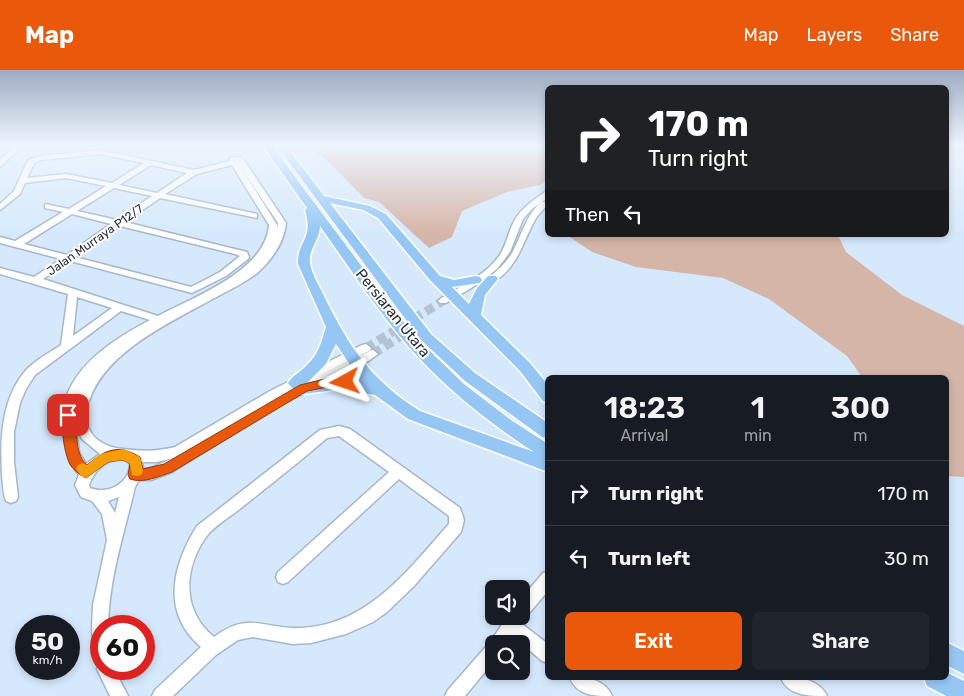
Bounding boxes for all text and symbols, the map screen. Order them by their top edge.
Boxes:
text: Map [25,21,74,49]
text: Map [744,24,779,46]
text: Layers [807,24,862,46]
text: Share [890,24,939,46]
text: 170 m [648,103,749,145]
icon: right [565,105,630,170]
text: Turn right [648,145,748,172]
icon: left [619,200,647,228]
street label: Jalan Murraya P12/7 [44,202,146,278]
text: Then [565,203,609,226]
street label: Persiaran Utara [352,265,434,361]
position arrow [318,355,370,407]
text: 18:23 [604,390,685,426]
text: 1 [751,390,765,426]
text: 300 [831,390,890,426]
pin [47,394,89,436]
icon: arrive [54,401,82,429]
text: Arrival [620,426,668,445]
text: min [744,426,772,445]
text: m [853,426,867,445]
icon: right [565,479,593,507]
text: Turn right [608,482,703,505]
text: 170 m [878,482,929,505]
icon: left [565,544,593,572]
text: Turn left [608,547,690,570]
text: 30 m [884,547,929,570]
map controls [485,580,530,680]
button: sound [485,580,530,625]
button: Exit [565,612,742,670]
button: Share [752,612,929,670]
speed limit sign: 60 [90,615,155,680]
text: 50 [31,627,64,656]
button: search [485,635,530,680]
text: km/h [33,653,62,667]

